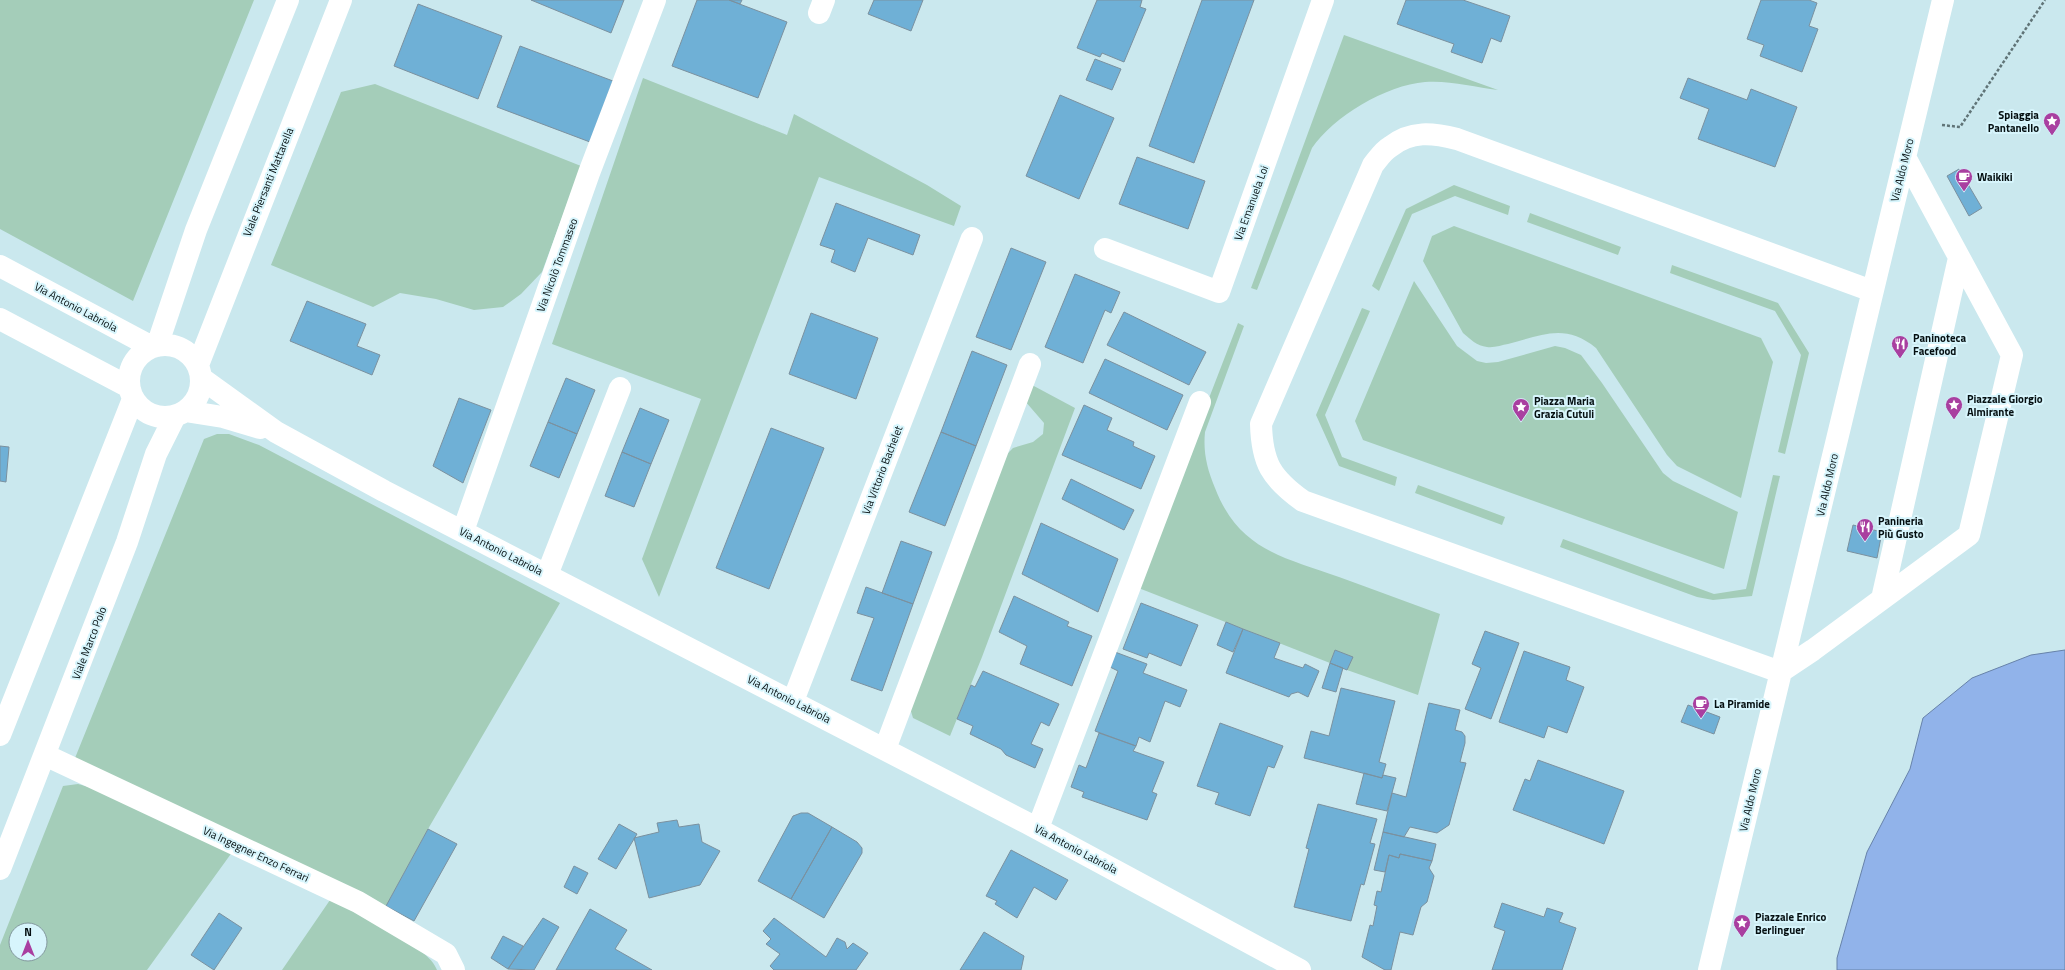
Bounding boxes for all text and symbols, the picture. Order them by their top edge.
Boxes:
place label: Spiaggia Pantanello [1988,107,2039,136]
place icon: Spiaggia Pantanello [2042,111,2062,136]
street label: Viale Piersanti Mattarella [239,125,297,239]
street label: Via Aldo Moro [1886,137,1918,203]
street label: Via Emanuela Loi [1230,163,1272,243]
cafe icon: Waikiki [1954,167,1974,192]
place label: Waikiki [1977,169,2013,185]
street label: Via Nicolò Tommaseo [533,216,581,314]
street label: Via Antonio Labriola [32,278,121,336]
place label: Paninoteca Facefood [1913,330,1966,359]
restaurant icon: Paninoteca Facefood [1890,334,1910,359]
place label: Piazzale Giorgio Almirante [1967,391,2043,420]
place label: Piazza Maria Grazia Cutuli [1534,393,1595,422]
place icon: Piazzale Giorgio Almirante [1944,395,1964,420]
place icon: Piazza Maria Grazia Cutuli [1511,397,1531,422]
street label: Via Vittorio Bachelet [858,423,906,517]
street label: Via Aldo Moro [1812,452,1842,518]
place label: Panineria Più Gusto [1878,513,1924,542]
restaurant icon: Panineria Più Gusto [1855,517,1875,542]
street label: Via Antonio Labriola [456,523,546,579]
street label: Viale Marco Polo [68,604,110,682]
street label: Via Antonio Labriola [744,671,834,727]
cafe icon: La Piramide [1691,694,1711,719]
place label: La Piramide [1714,696,1770,712]
street label: Via Aldo Moro [1735,767,1765,833]
street label: Via Antonio Labriola [1032,820,1121,878]
street label: Via Ingegner Enzo Ferrari [200,822,312,886]
place label: Piazzale Enrico Berlinguer [1755,909,1827,938]
place icon: Piazzale Enrico Berlinguer [1732,913,1752,938]
north arrow [8,922,48,962]
text: N [24,924,32,940]

